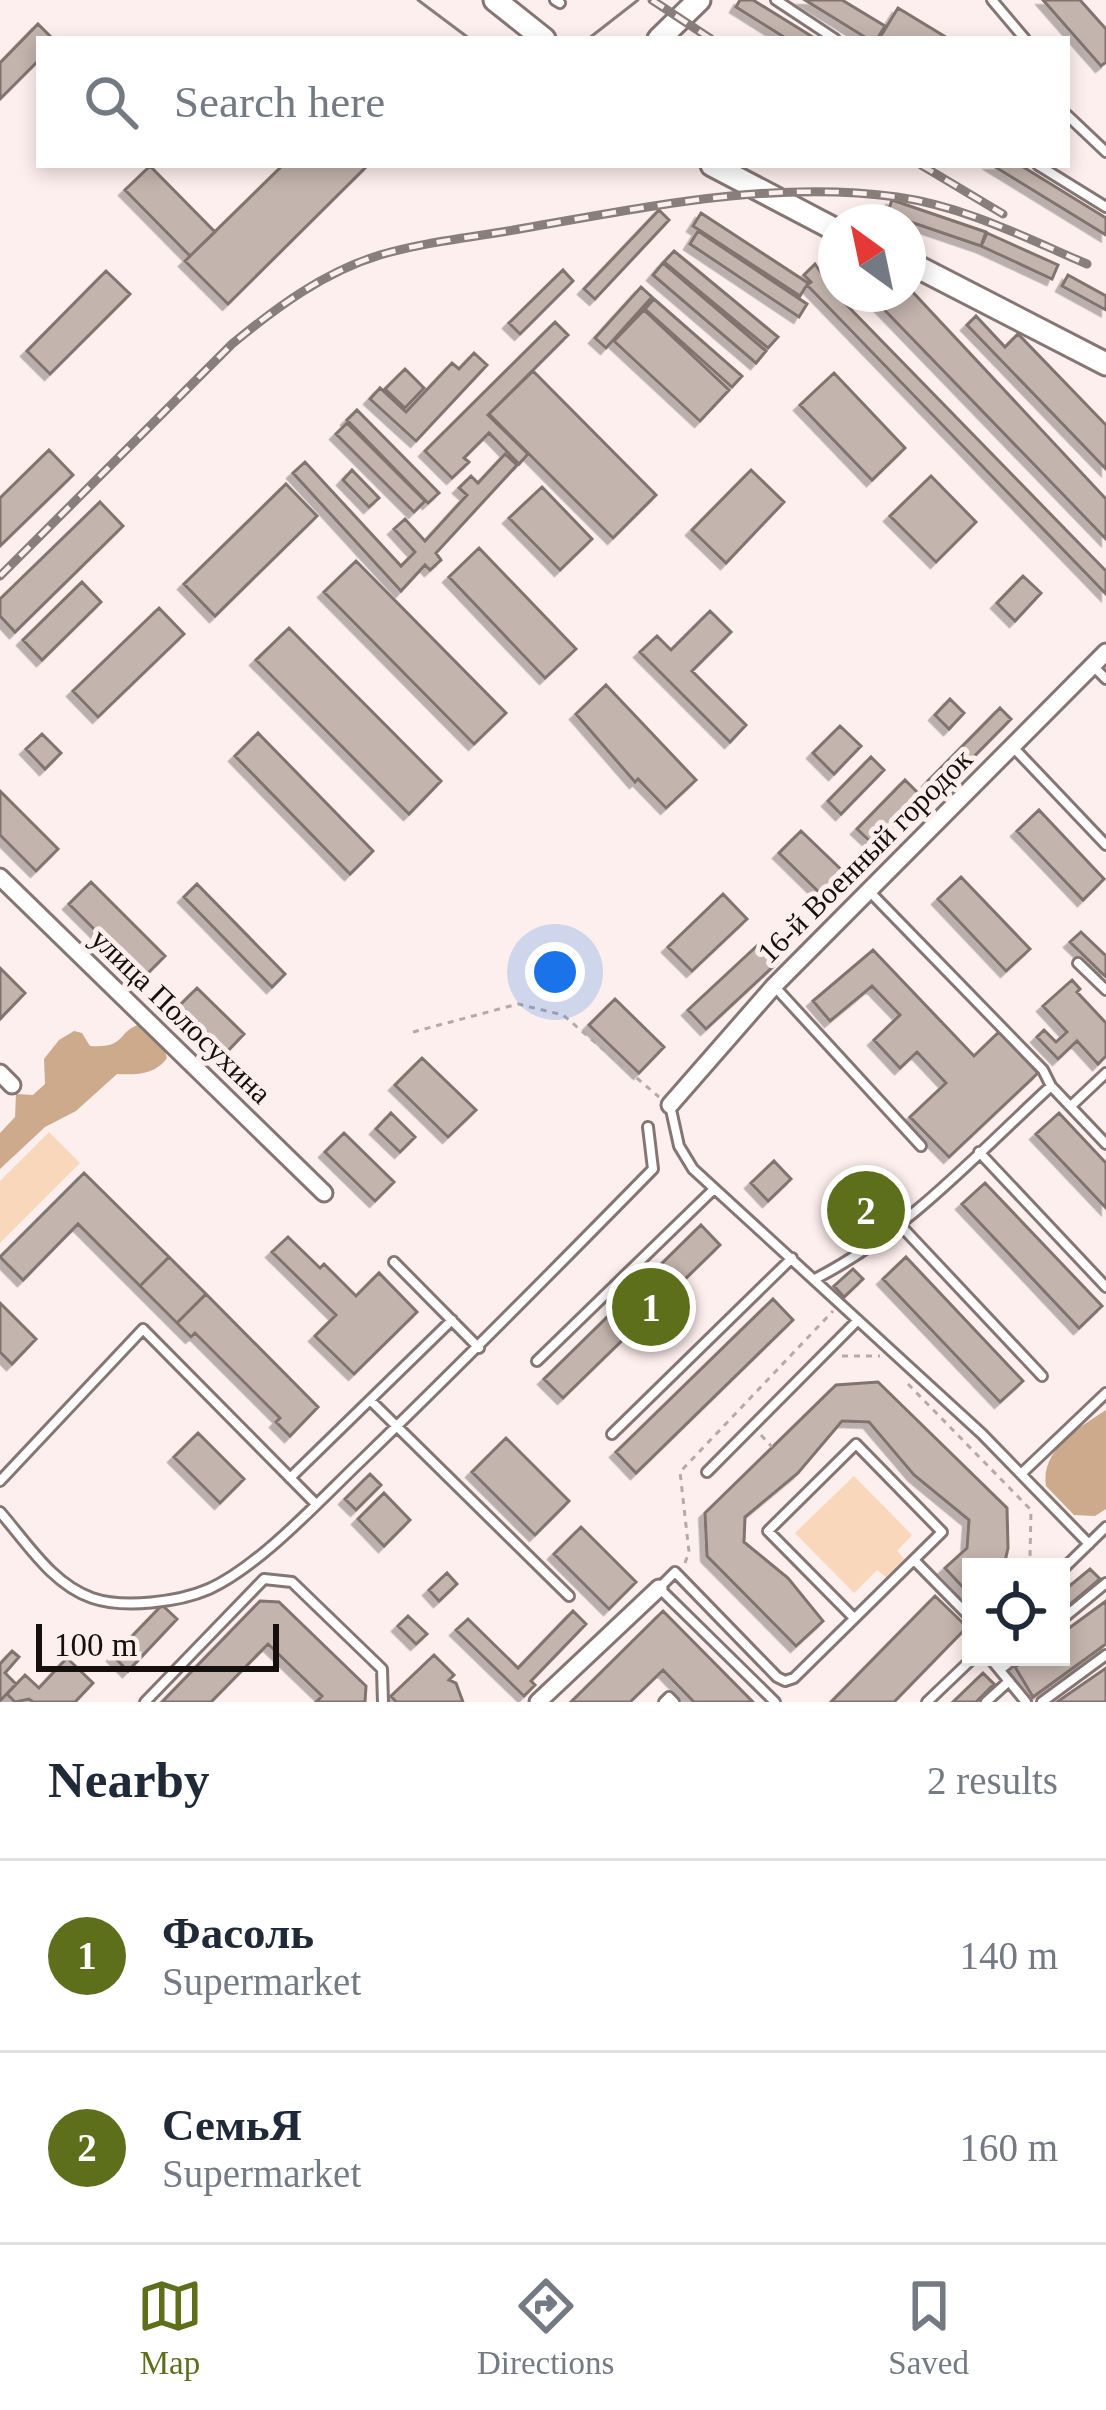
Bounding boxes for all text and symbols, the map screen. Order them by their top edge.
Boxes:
search box [36,36,1070,168]
icon: search [78,69,144,135]
text: Search here [174,77,385,127]
north arrow [818,204,926,312]
street label: 16-й Военный городок [751,742,979,969]
street label: улица Полосухина [85,921,278,1110]
your location [525,942,585,1002]
pin: 2 [827,1165,905,1255]
pin: 1 [612,1262,690,1352]
map controls [962,1558,1070,1666]
button: locate [962,1558,1070,1666]
scale bar [36,1618,279,1671]
text: 100 m [54,1627,137,1663]
text: Nearby [48,1752,209,1808]
text: 2 results [927,1759,1058,1802]
text: Фасоль [162,1908,314,1958]
text: 1 [77,1934,97,1977]
text: 140 m [959,1934,1058,1977]
text: Supermarket [162,1960,361,2003]
text: СемьЯ [162,2100,302,2150]
text: 2 [77,2126,97,2169]
text: 160 m [959,2126,1058,2169]
text: Supermarket [162,2152,361,2195]
tab: Map [137,2273,203,2382]
tab: Directions [477,2273,614,2382]
tab: Saved [888,2273,969,2382]

